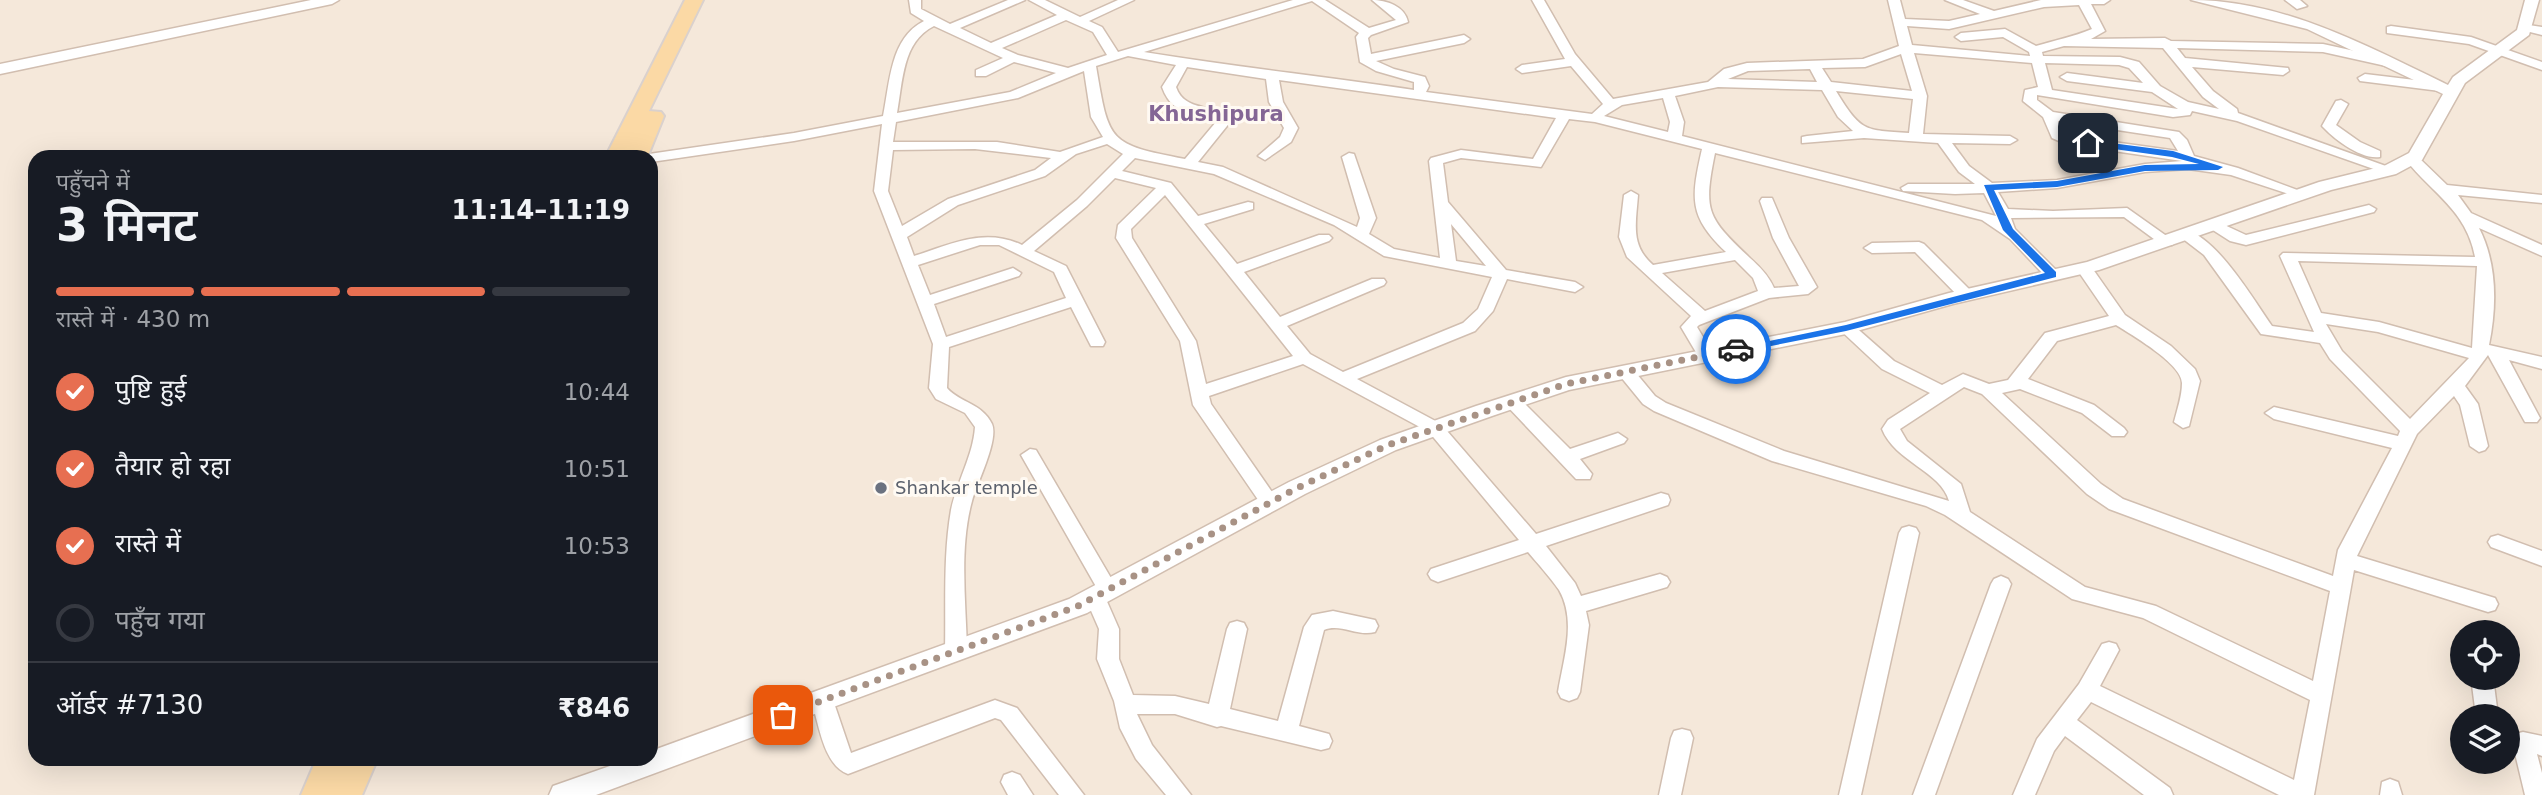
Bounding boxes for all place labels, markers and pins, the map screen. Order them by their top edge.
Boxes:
pin [2058,113,2118,173]
place label: Shankar temple [895,477,1038,498]
marker: Shankar temple [873,480,889,496]
pin [753,685,813,745]

